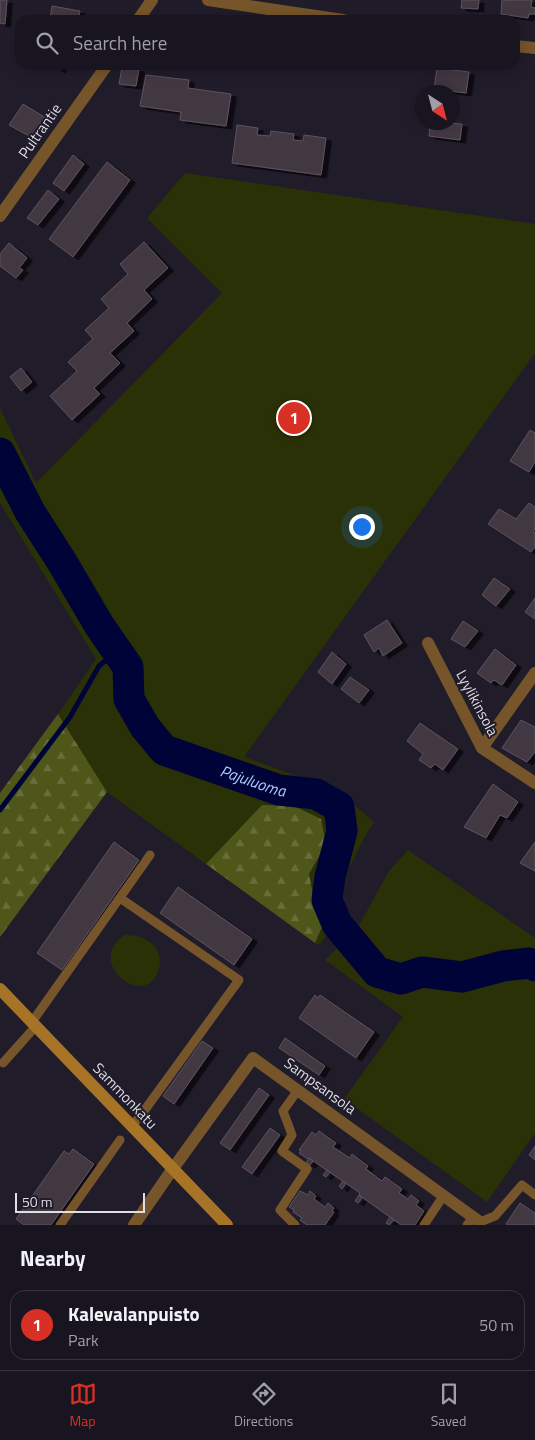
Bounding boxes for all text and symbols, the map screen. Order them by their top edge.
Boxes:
search box [15,15,520,70]
text: Search here [73,28,167,57]
icon: search [33,29,61,57]
north arrow [415,85,460,130]
street label: Pultrantie [12,99,67,163]
pin: 1 [278,399,310,437]
your location [349,514,375,540]
street label: Lyylikinsola [450,666,505,740]
water label: Pajuluoma [217,758,288,803]
street label: Sampsansola [279,1051,362,1120]
street label: Sammonkatu [88,1057,163,1134]
scale bar [15,1190,145,1213]
text: 50 m [22,1191,52,1212]
text: Nearby [20,1242,85,1274]
text: Kalevalanpuisto [68,1299,200,1328]
text: 1 [33,1313,41,1337]
text: 50 m [479,1313,514,1337]
text: Park [68,1328,99,1352]
tab: Map [69,1380,97,1431]
tab: Directions [234,1380,293,1431]
tab: Saved [431,1380,466,1431]

